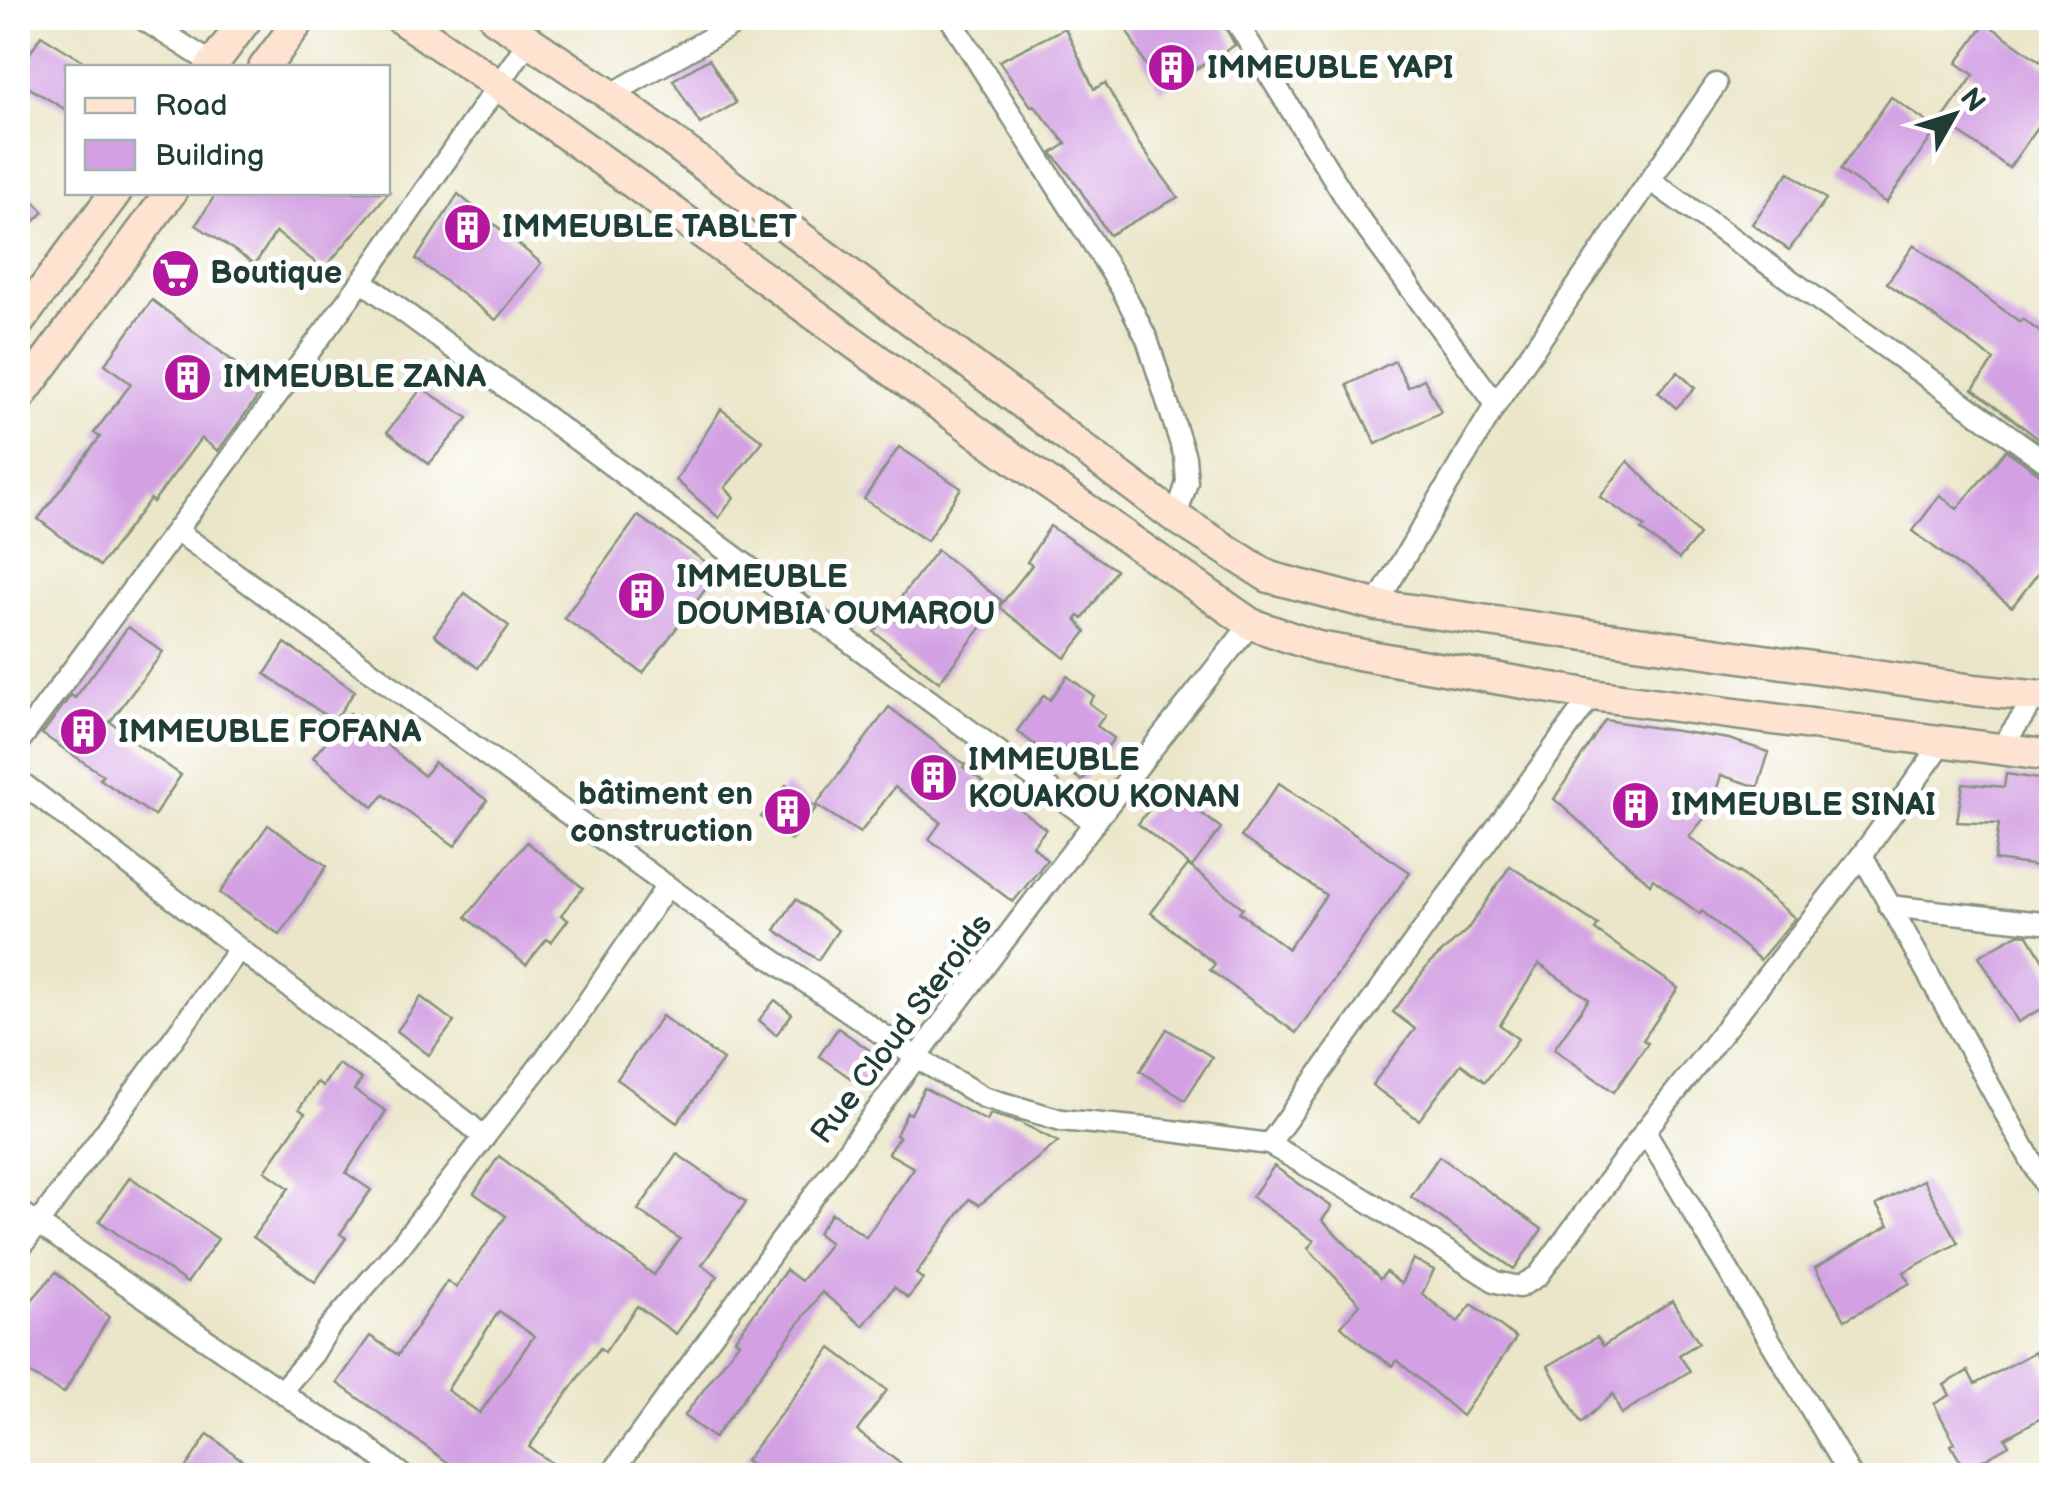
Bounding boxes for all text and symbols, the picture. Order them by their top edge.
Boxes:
building icon: IMMEUBLE YAPI [1146,42,1198,94]
place label: IMMEUBLE YAPI [1207,49,1454,88]
legend [65,65,390,195]
north arrow [1904,65,2004,165]
text: N [1953,82,1992,119]
text: Road [155,88,228,124]
text: Building [155,138,264,174]
building icon: IMMEUBLE TABLET [441,201,493,253]
place label: IMMEUBLE TABLET [502,208,798,247]
supermarket icon: Boutique [149,247,201,299]
place label: Boutique [210,254,342,293]
building icon: IMMEUBLE ZANA [162,351,214,403]
place label: IMMEUBLE ZANA [223,358,486,397]
place label: IMMEUBLE DOUMBIA OUMAROU [676,558,995,634]
building icon: IMMEUBLE DOUMBIA OUMAROU [615,569,667,621]
building icon: IMMEUBLE FOFANA [57,706,109,758]
place label: IMMEUBLE FOFANA [118,713,422,752]
place label: IMMEUBLE KOUAKOU KONAN [968,741,1241,817]
building icon: IMMEUBLE KOUAKOU KONAN [907,752,959,804]
place label: bâtiment en construction [570,775,753,851]
building icon: IMMEUBLE SINAI [1610,779,1662,831]
building icon: bâtiment en construction [762,786,814,838]
place label: IMMEUBLE SINAI [1671,786,1936,825]
street label: Rue Cloud Steroids [803,906,1001,1152]

